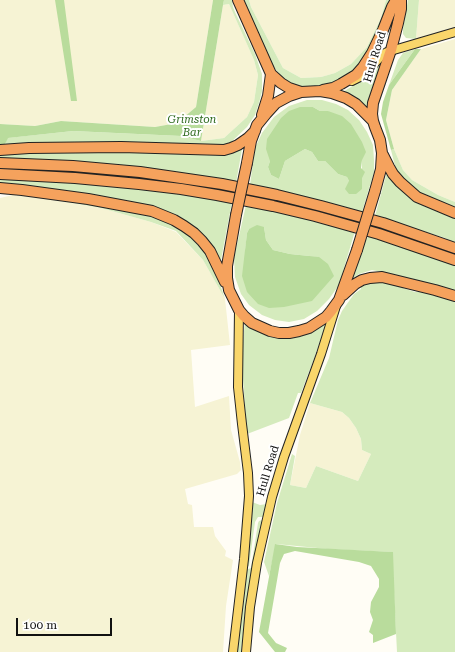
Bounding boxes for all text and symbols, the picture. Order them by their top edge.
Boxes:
street label: Hull Road [361,30,389,84]
park label: Grimston Bar [168,113,216,139]
street label: Hull Road [254,444,282,498]
scale bar [18,610,114,636]
text: 100 m [23,618,57,632]

